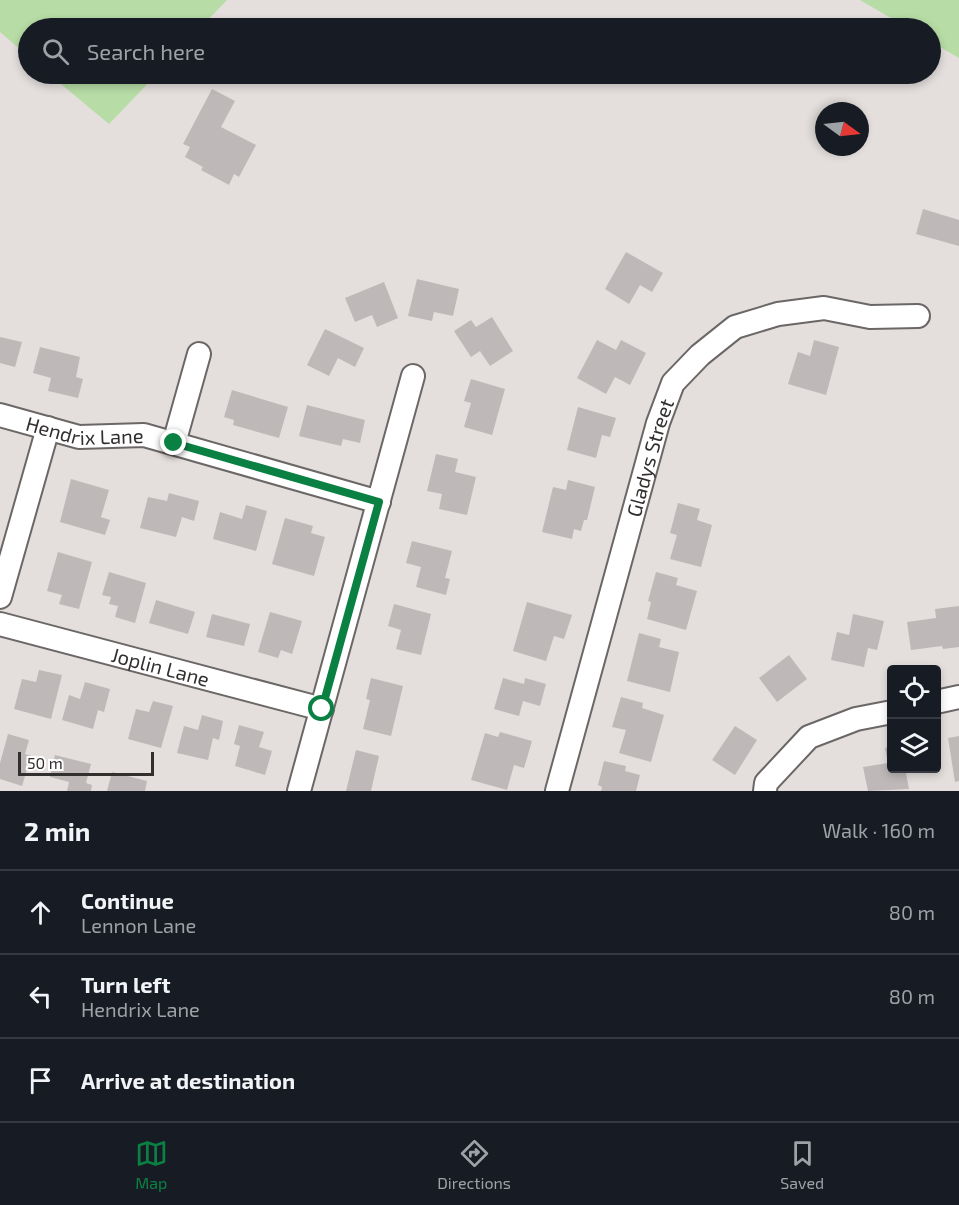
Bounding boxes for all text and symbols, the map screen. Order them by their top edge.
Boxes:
search box [18,18,941,84]
icon: search [39,35,72,68]
text: Search here [87,38,205,64]
north arrow [815,102,869,156]
street label: Gladys Street [621,395,678,519]
street label: Hendrix Lane [23,411,144,449]
route end [160,429,186,455]
street label: Joplin Lane [109,642,212,691]
map controls [887,665,941,773]
button: locate [887,665,941,719]
route start [308,695,334,721]
button: layers [887,719,941,773]
scale bar [18,749,154,776]
text: 50 m [27,753,63,772]
text: 2 min [24,815,90,846]
text: Walk · 160 m [822,818,935,842]
text: Continue [81,887,174,913]
icon: ahead [24,896,57,929]
text: 80 m [889,900,935,924]
text: Lennon Lane [81,913,196,937]
text: Turn left [81,971,170,997]
icon: left [24,980,57,1013]
text: 80 m [889,984,935,1008]
text: Hendrix Lane [81,997,200,1021]
icon: arrive [24,1064,57,1097]
text: Arrive at destination [81,1067,295,1093]
tab: Map [135,1137,168,1192]
tab: Directions [437,1137,511,1192]
tab: Saved [780,1137,824,1192]

